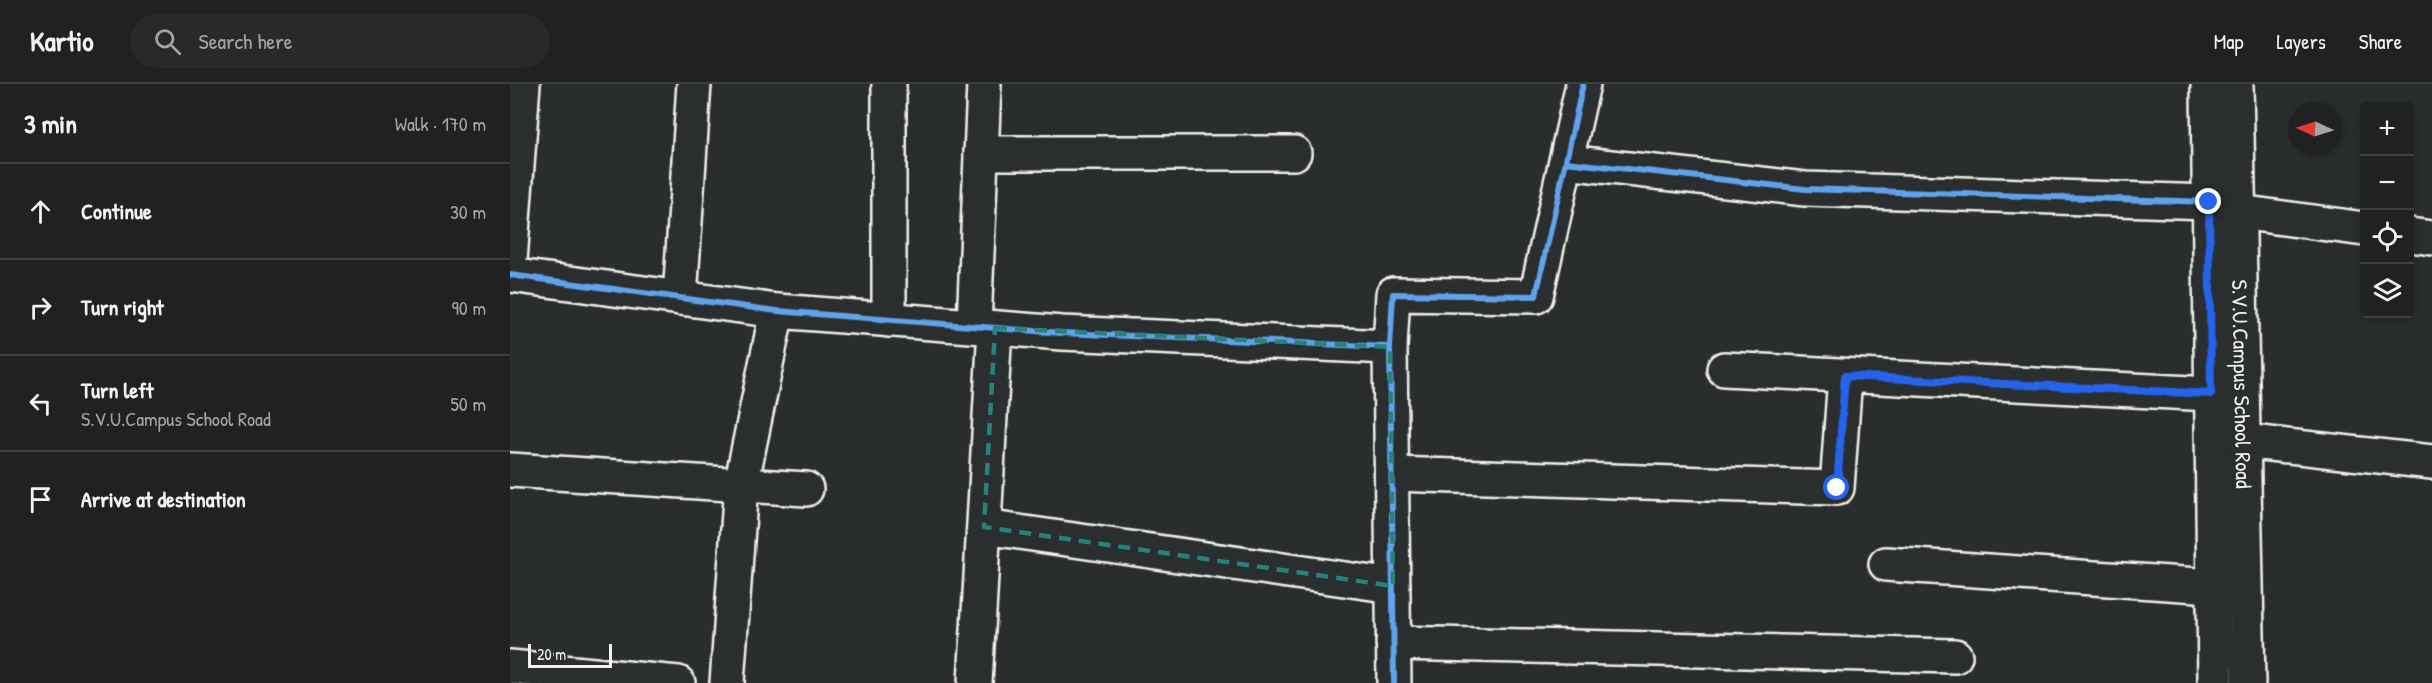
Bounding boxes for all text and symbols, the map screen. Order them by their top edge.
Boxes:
search box [130,14,550,68]
text: Kartio [30,22,94,60]
icon: search [151,25,184,58]
text: Search here [199,26,293,56]
text: Map [2214,27,2243,56]
text: Layers [2276,27,2326,56]
text: Share [2359,27,2402,56]
north arrow [2288,102,2342,156]
map controls [2360,102,2414,318]
button: + [2360,102,2414,156]
text: 3 min [24,106,77,141]
text: Walk · 170 m [395,110,486,137]
button: − [2360,156,2414,210]
route end [2195,188,2221,214]
icon: ahead [24,195,57,228]
text: Continue [81,196,152,226]
text: 30 m [450,198,486,225]
button: locate [2360,210,2414,264]
button: layers [2360,264,2414,318]
street label: S.V.U.Campus School Road [2225,279,2259,489]
icon: right [24,291,57,324]
text: Turn right [81,292,164,322]
text: 90 m [452,294,486,321]
text: Turn left [81,375,154,405]
icon: left [24,387,57,420]
text: 50 m [450,390,486,417]
text: S.V.U.Campus School Road [81,405,271,432]
route start [1823,474,1849,500]
icon: arrive [24,483,57,516]
text: Arrive at destination [81,484,246,514]
scale bar [528,641,612,668]
text: 20 m [537,643,566,665]

